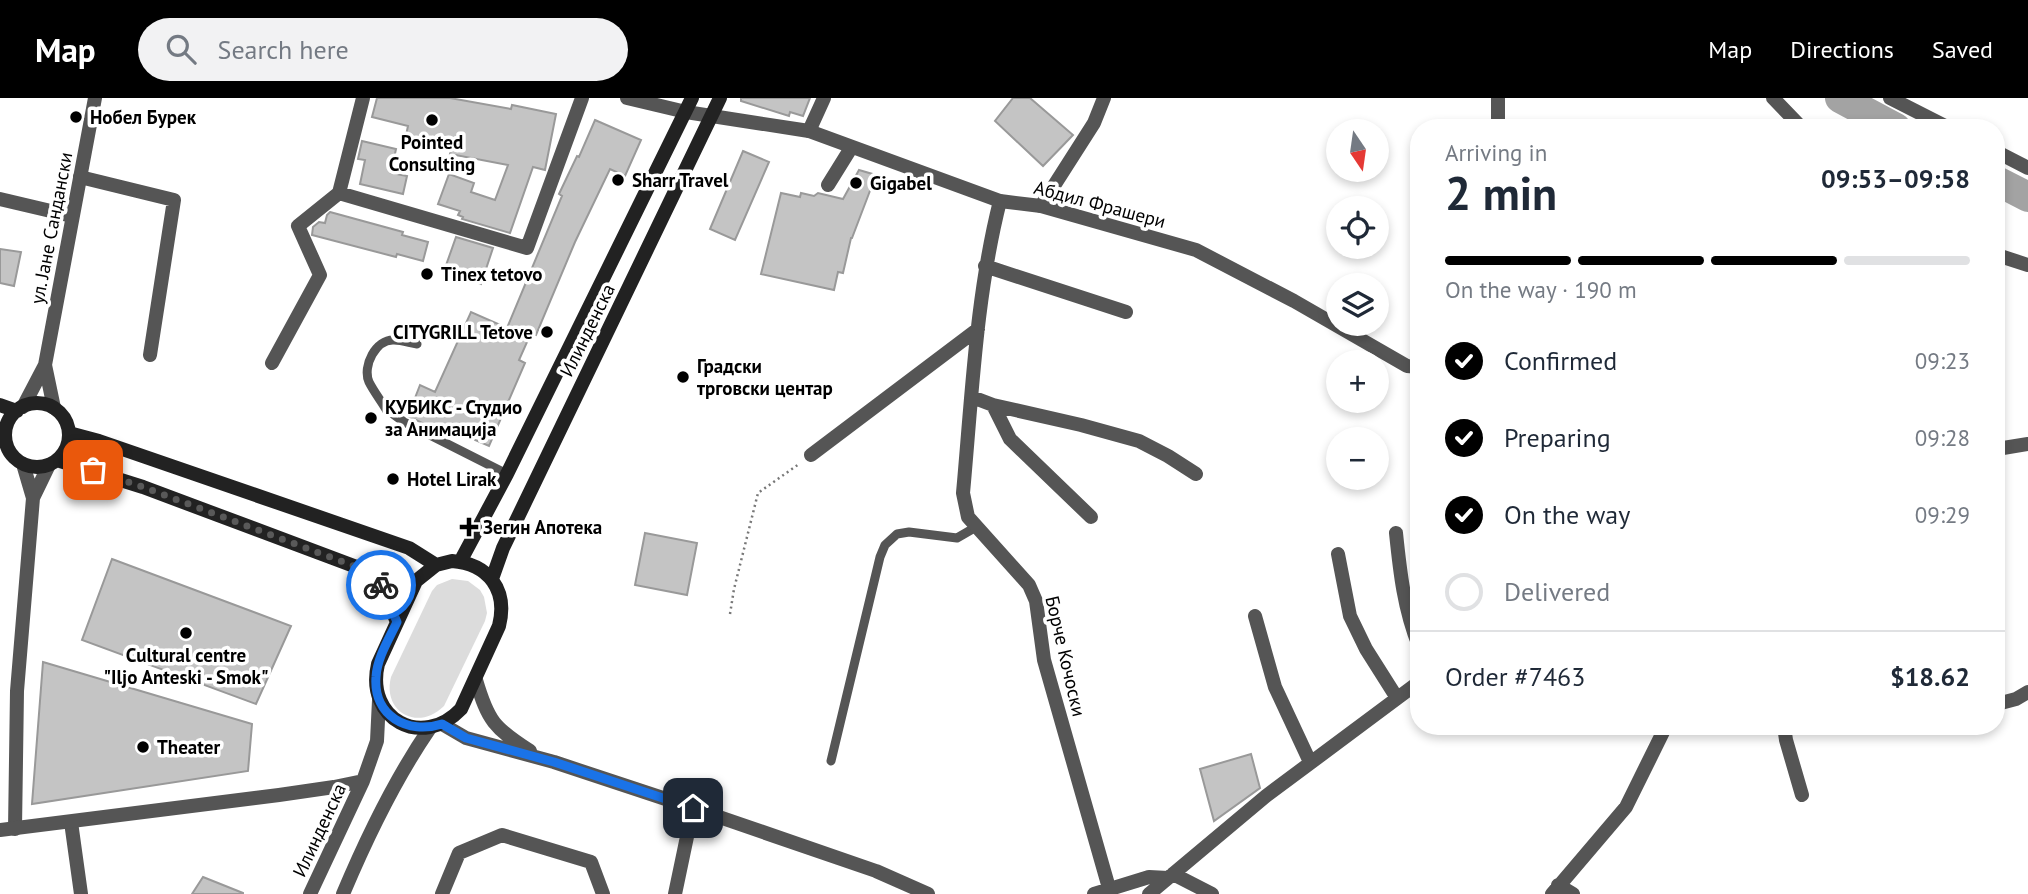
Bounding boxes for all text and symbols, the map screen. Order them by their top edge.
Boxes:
search box [138,18,628,81]
text: Map [35,28,96,71]
icon: search [162,30,200,68]
text: Search here [218,33,349,66]
text: Map [1708,34,1752,65]
text: Directions [1790,34,1894,65]
text: Saved [1932,34,1993,65]
place label: Нобел Бурек [90,105,197,129]
marker: Нобел Бурек [68,109,84,125]
marker: Pointed Consulting [424,112,440,128]
north arrow [1326,119,1390,182]
map controls [1326,119,1389,490]
place label: Pointed Consulting [389,130,475,176]
text: Arriving in [1445,138,1547,167]
street label: ул. Јане Сандански [25,150,77,306]
text: 09:53–09:58 [1821,162,1970,195]
text: 2 min [1445,163,1557,223]
place label: Sharr Travel [632,168,729,192]
place label: Gigabel [870,171,932,195]
marker: Sharr Travel [610,172,626,188]
marker: Gigabel [848,175,864,191]
street label: Абдил Фрашери [1032,175,1168,233]
button: locate [1326,196,1389,259]
place label: Tinex tetovo [441,262,543,286]
marker: Tinex tetovo [419,266,435,282]
button: layers [1326,273,1389,336]
text: On the way · 190 m [1445,275,1637,304]
street label: Илинденска [554,280,620,380]
place label: CITYGRILL Tetove [393,320,533,344]
marker: CITYGRILL Tetove [539,324,555,340]
icon: check [1445,342,1483,380]
text: Confirmed [1504,344,1617,377]
text: 09:23 [1915,346,1970,375]
button: + [1326,350,1389,413]
place label: Градски трговски центар [697,354,833,400]
marker: Градски трговски центар [675,369,691,385]
place label: КУБИКС - Студио за Анимација [385,395,522,441]
marker: КУБИКС - Студио за Анимација [363,410,379,426]
icon: check [1445,419,1483,457]
text: Preparing [1504,421,1611,454]
text: 09:28 [1915,423,1970,452]
button: − [1326,427,1389,490]
pin [63,440,123,500]
icon: bag [74,451,112,489]
place label: Hotel Lirak [407,467,497,491]
marker: Hotel Lirak [385,471,401,487]
icon: check [1445,496,1483,534]
text: On the way [1504,498,1630,531]
text: 09:29 [1915,500,1970,529]
place label: Зегин Апотека [483,515,602,539]
marker: Зегин Апотека [461,519,477,535]
courier [346,550,416,620]
icon: bike [362,566,400,604]
text: Delivered [1504,575,1610,608]
street label: Борче Кочоски [1040,593,1092,719]
marker: Cultural centre "Iljo Anteski - Smok" [178,625,194,641]
place label: Cultural centre "Iljo Anteski - Smok" [103,643,269,689]
text: Order #7463 [1445,660,1585,693]
text: $18.62 [1890,660,1970,693]
place label: Theater [157,735,220,759]
marker: Theater [135,739,151,755]
pin [663,778,723,838]
street label: Илинденска [287,779,351,881]
icon: home [674,789,712,827]

